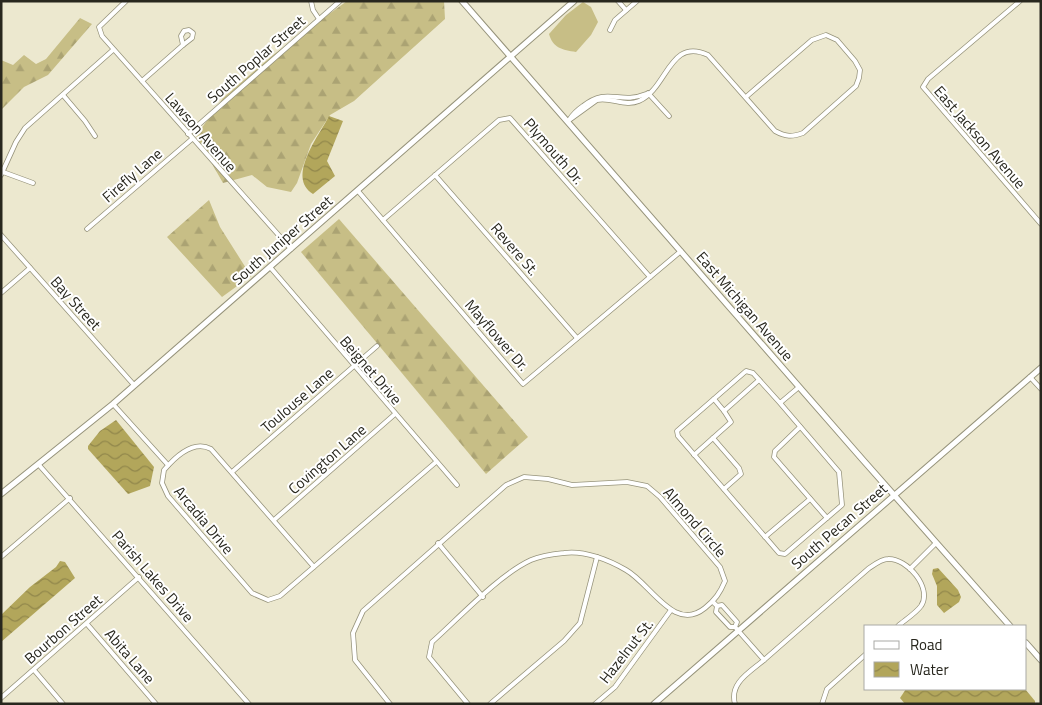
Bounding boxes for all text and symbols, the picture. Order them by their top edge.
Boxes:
street label: South Poplar Street [202,9,311,108]
street label: East Jackson Avenue [929,80,1031,194]
street label: Lawson Avenue [160,87,242,177]
street label: Plymouth Dr. [518,113,590,189]
street label: Firefly Lane [97,142,167,208]
street label: South Juniper Street [227,189,338,290]
street label: Revere St. [485,217,545,281]
street label: East Michigan Avenue [691,246,799,366]
street label: Bay Street [45,271,107,336]
street label: Mayflower Dr. [459,294,535,376]
street label: Beignet Drive [335,330,407,410]
street label: Toulouse Lane [256,362,338,438]
street label: Covington Lane [283,419,371,499]
street label: South Pecan Street [786,477,893,574]
street label: Arcadia Drive [169,481,239,559]
street label: Almond Circle [658,482,732,562]
street label: Parish Lakes Drive [106,525,200,627]
street label: Bourbon Street [19,588,107,669]
street label: Hazelnut St. [593,614,659,688]
street label: Abita Lane [99,623,161,689]
legend [864,625,1027,690]
text: Road [910,633,942,656]
text: Water [910,658,949,681]

